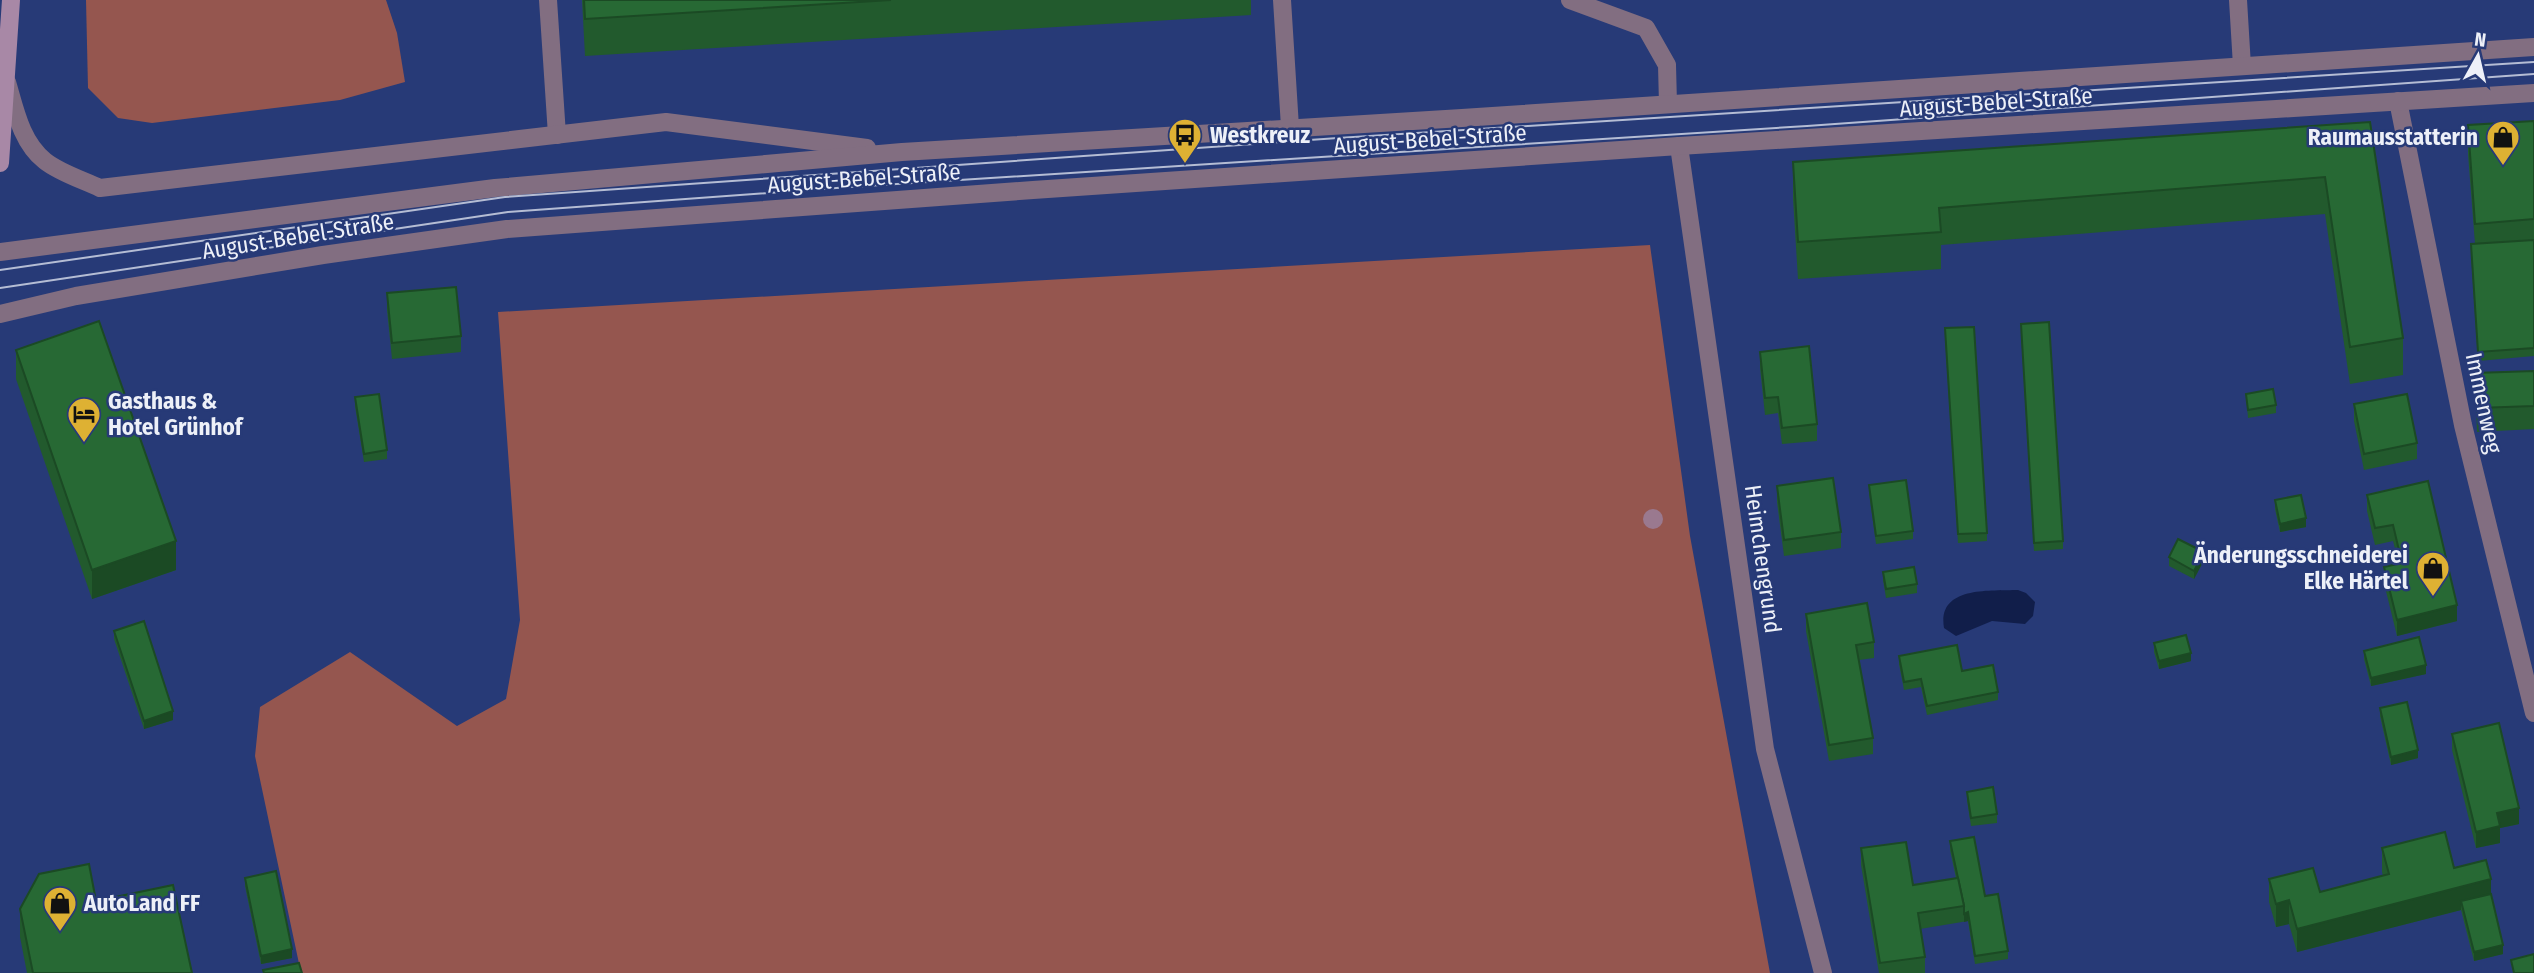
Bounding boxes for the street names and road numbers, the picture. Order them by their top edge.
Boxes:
street label: August-Bebel-Straße [1898,81,2094,123]
street label: August-Bebel-Straße [1332,118,1528,160]
street label: August-Bebel-Straße [766,157,962,199]
street label: August-Bebel-Straße [200,207,396,265]
street label: Immenweg [2460,350,2508,456]
street label: Heimchengrund [1739,483,1787,635]

